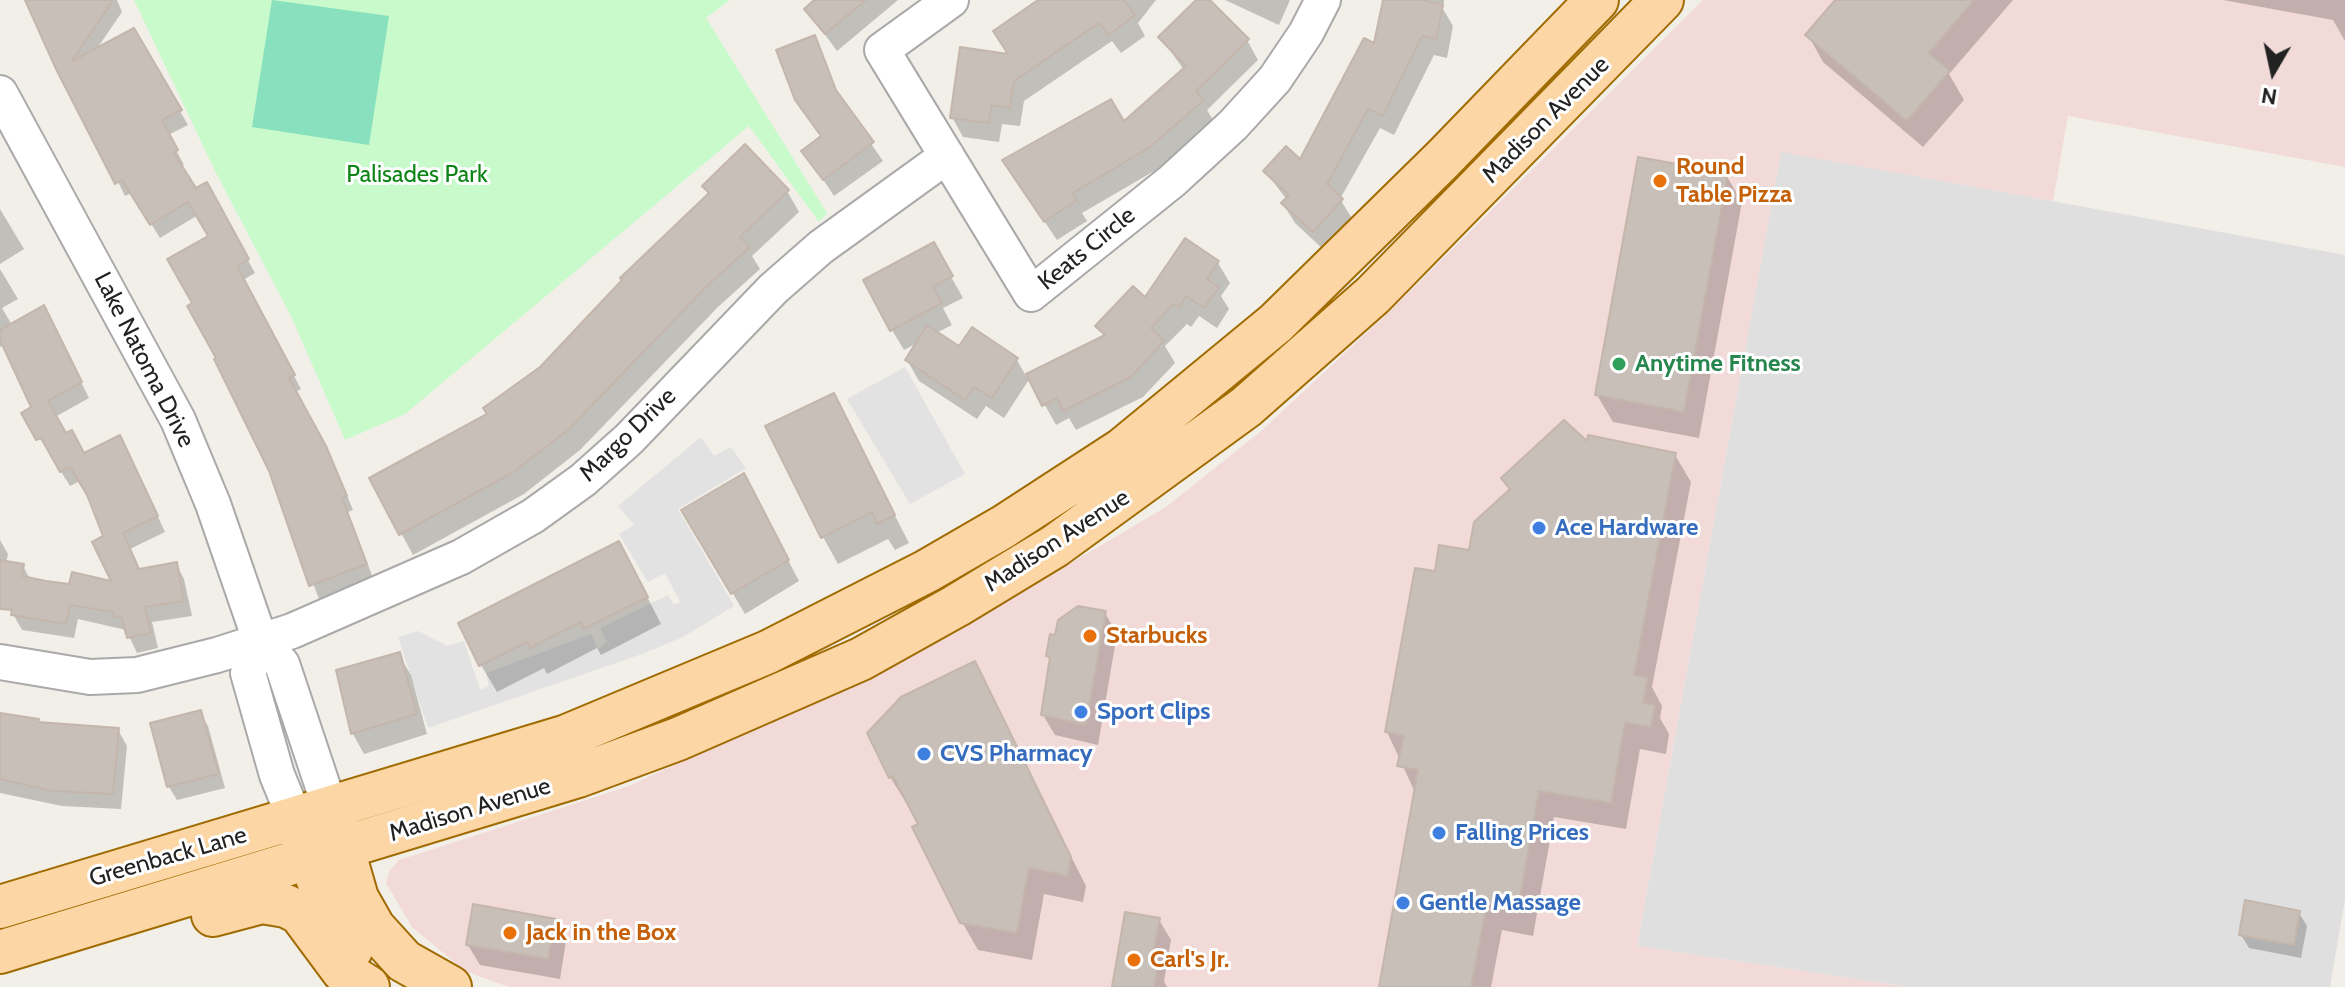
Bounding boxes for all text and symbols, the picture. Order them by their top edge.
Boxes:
north arrow [2233,32,2313,112]
street label: Madison Avenue [1477,51,1615,189]
text: N [2259,82,2279,111]
place label: Round Table Pizza [1676,153,1792,209]
park label: Palisades Park [346,161,488,189]
marker: Round Table Pizza [1651,172,1669,190]
street label: Keats Circle [1033,201,1141,297]
street label: Lake Natoma Drive [87,268,201,452]
place label: Anytime Fitness [1635,350,1801,378]
marker: Anytime Fitness [1610,355,1628,373]
street label: Margo Drive [574,382,682,488]
street label: Madison Avenue [979,483,1135,599]
place label: Ace Hardware [1555,514,1698,542]
marker: Ace Hardware [1530,519,1548,537]
place label: Starbucks [1106,622,1207,650]
marker: Starbucks [1081,627,1099,645]
place label: Sport Clips [1097,698,1210,726]
marker: Sport Clips [1072,703,1090,721]
place label: CVS Pharmacy [940,740,1093,768]
marker: CVS Pharmacy [915,745,933,763]
street label: Madison Avenue [386,772,554,848]
place label: Falling Prices [1455,819,1589,847]
street label: Greenback Lane [86,821,250,893]
marker: Falling Prices [1430,824,1448,842]
place label: Gentle Massage [1419,889,1581,917]
marker: Gentle Massage [1394,894,1412,912]
place label: Jack in the Box [526,919,676,947]
marker: Jack in the Box [501,924,519,942]
place label: Carl's Jr. [1150,946,1229,974]
marker: Carl's Jr. [1125,951,1143,969]

